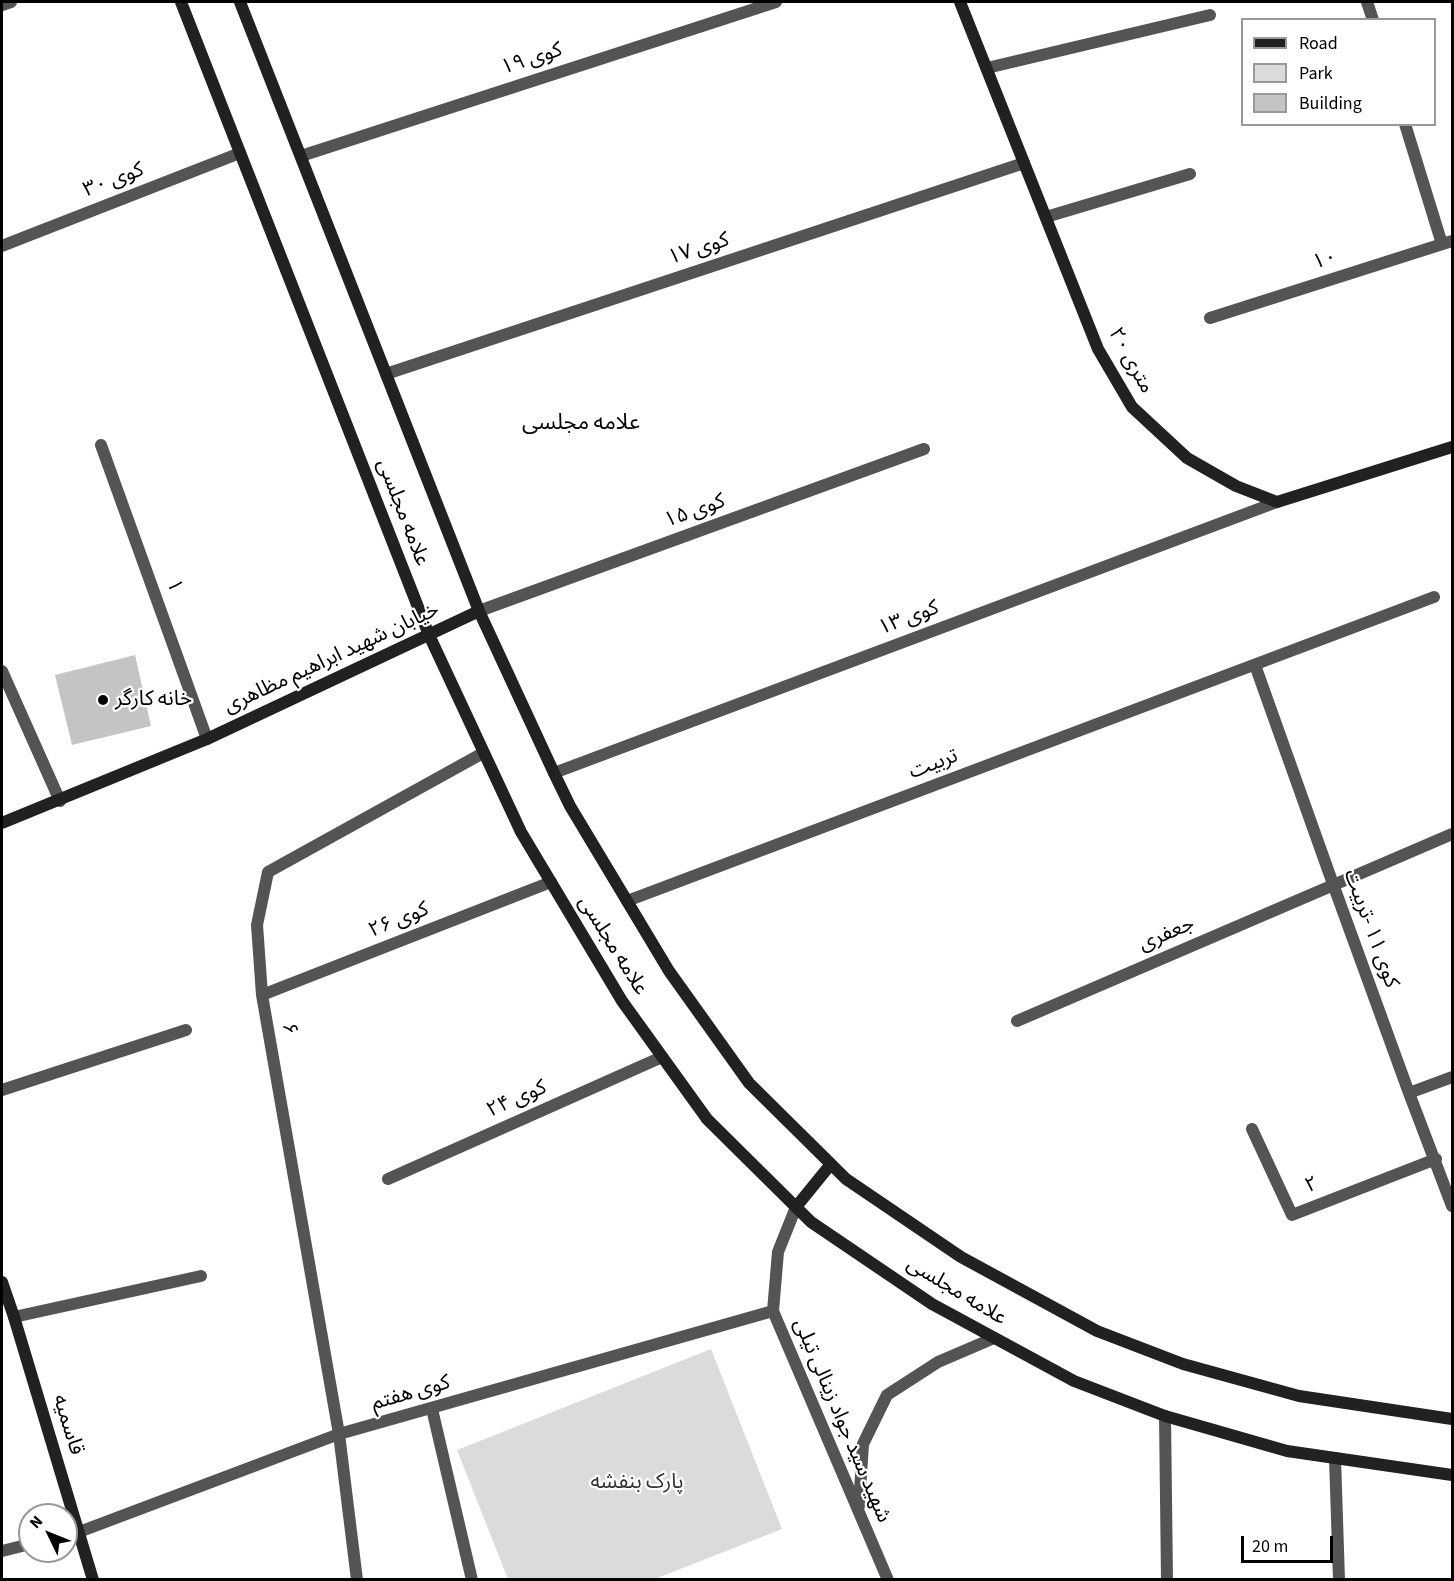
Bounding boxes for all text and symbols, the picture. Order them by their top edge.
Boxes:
legend [1241,18,1436,126]
text: Road [1299,31,1338,56]
street label: کوی ۱۹ [498,38,566,82]
text: Park [1299,61,1333,86]
text: Building [1299,91,1362,116]
street label: کوی ۳۰ [80,158,148,204]
street label: کوی ۱۷ [665,228,733,272]
street label: ۱۰ [1310,245,1340,277]
street label: ۲۰ متری [1102,324,1158,398]
district label: علامه مجلسی [522,411,640,437]
street label: علامه مجلسی [370,456,434,570]
street label: کوی ۱۵ [661,489,729,535]
street label: ۱ [159,576,187,596]
street label: کوی ۱۳ [875,596,943,642]
street label: خیابان شهید ابراهیم مظاهری [220,598,444,720]
place label: خانه کارگر [115,687,192,713]
marker: خانه کارگر [96,693,110,707]
street label: تربیت [906,744,962,786]
street label: کوی ۱۱ -تربیت [1337,866,1403,992]
street label: علامه مجلسی [571,892,653,1000]
street label: کوی ۲۶ [365,898,433,944]
street label: جعفری [1135,912,1199,958]
street label: ۶ [275,1021,301,1037]
street label: کوی ۲۴ [483,1076,551,1124]
street label: ۲ [1302,1172,1322,1200]
street label: علامه مجلسی [901,1252,1011,1332]
street label: شهید سید جواد زینالی تیلی [787,1315,895,1527]
street label: کوی هفتم [369,1371,453,1417]
street label: قاسمیه [46,1392,88,1458]
park label: پارک بنفشه [590,1470,684,1496]
north arrow [18,1503,78,1563]
text: N [25,1511,48,1533]
scale bar [1244,1524,1336,1562]
text: 20 m [1252,1534,1288,1559]

